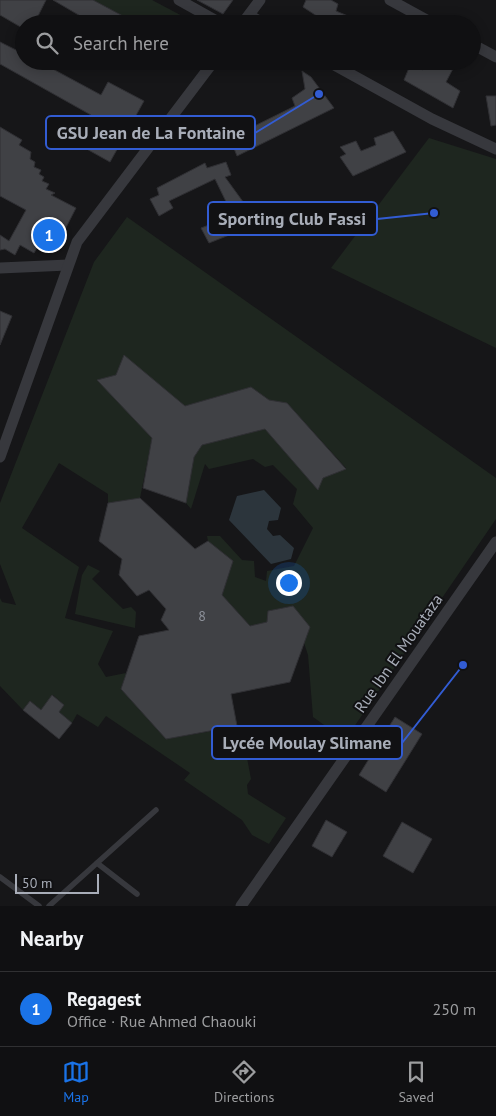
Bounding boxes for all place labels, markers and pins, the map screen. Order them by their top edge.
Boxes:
callout: GSU Jean de La Fontaine [46,116,255,149]
callout: Sporting Club Fassi [208,202,377,235]
pin: 1 [33,216,65,254]
callout: Lycée Moulay Slimane [212,726,402,759]

